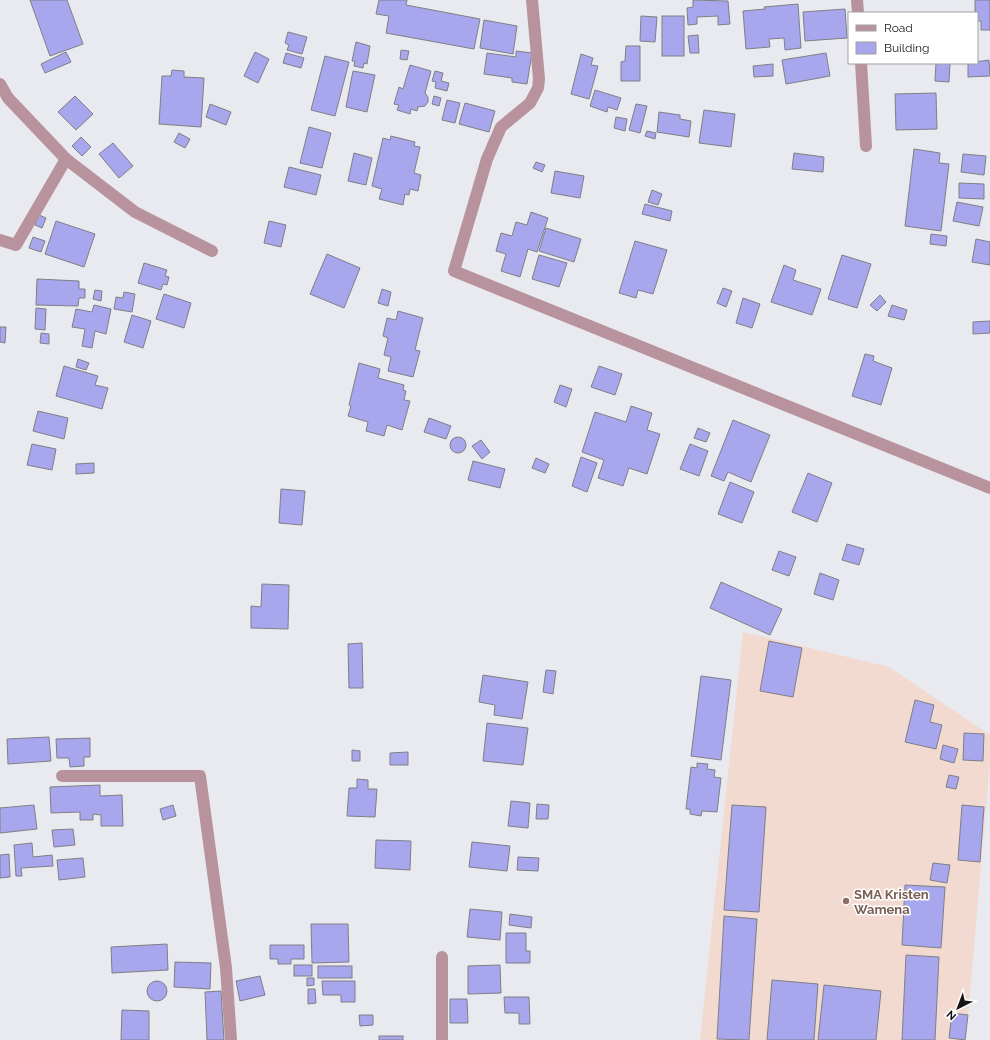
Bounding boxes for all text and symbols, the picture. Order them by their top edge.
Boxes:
legend [848,12,978,64]
text: Road [884,21,913,35]
text: Building [884,41,930,55]
place label: SMA Kristen Wamena [854,887,929,917]
marker: SMA Kristen Wamena [841,896,851,906]
north arrow [938,988,978,1028]
text: N [944,1007,959,1023]

